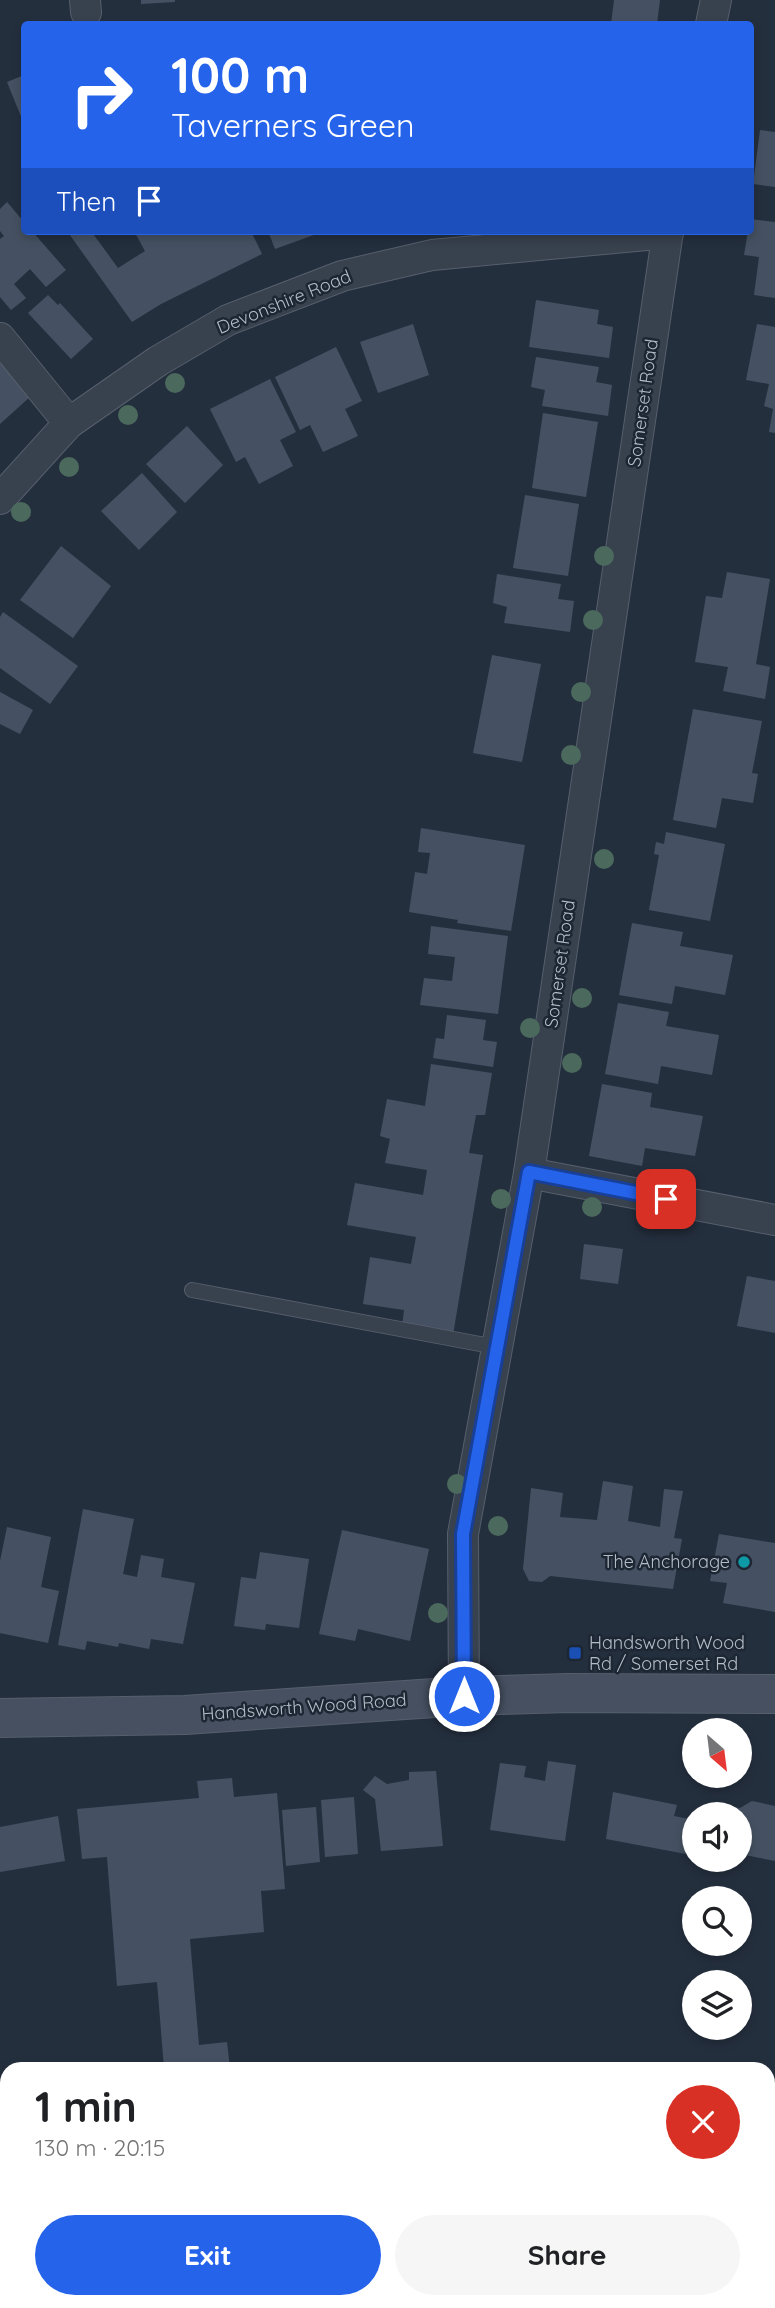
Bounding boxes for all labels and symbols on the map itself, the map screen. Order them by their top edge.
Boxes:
street label: Devonshire Road [213,264,354,339]
street label: Somerset Road [622,338,663,468]
street label: Somerset Road [539,899,580,1029]
pin [636,1169,696,1229]
place label: The Anchorage [603,1550,730,1573]
marker: The Anchorage [736,1554,752,1570]
place label: Handsworth Wood Rd / Somerset Rd [589,1631,745,1675]
marker: Handsworth Wood Rd / Somerset Rd [567,1645,583,1661]
position arrow [427,1659,501,1733]
street label: Handsworth Wood Road [201,1688,407,1725]
north arrow [682,1718,752,1788]

